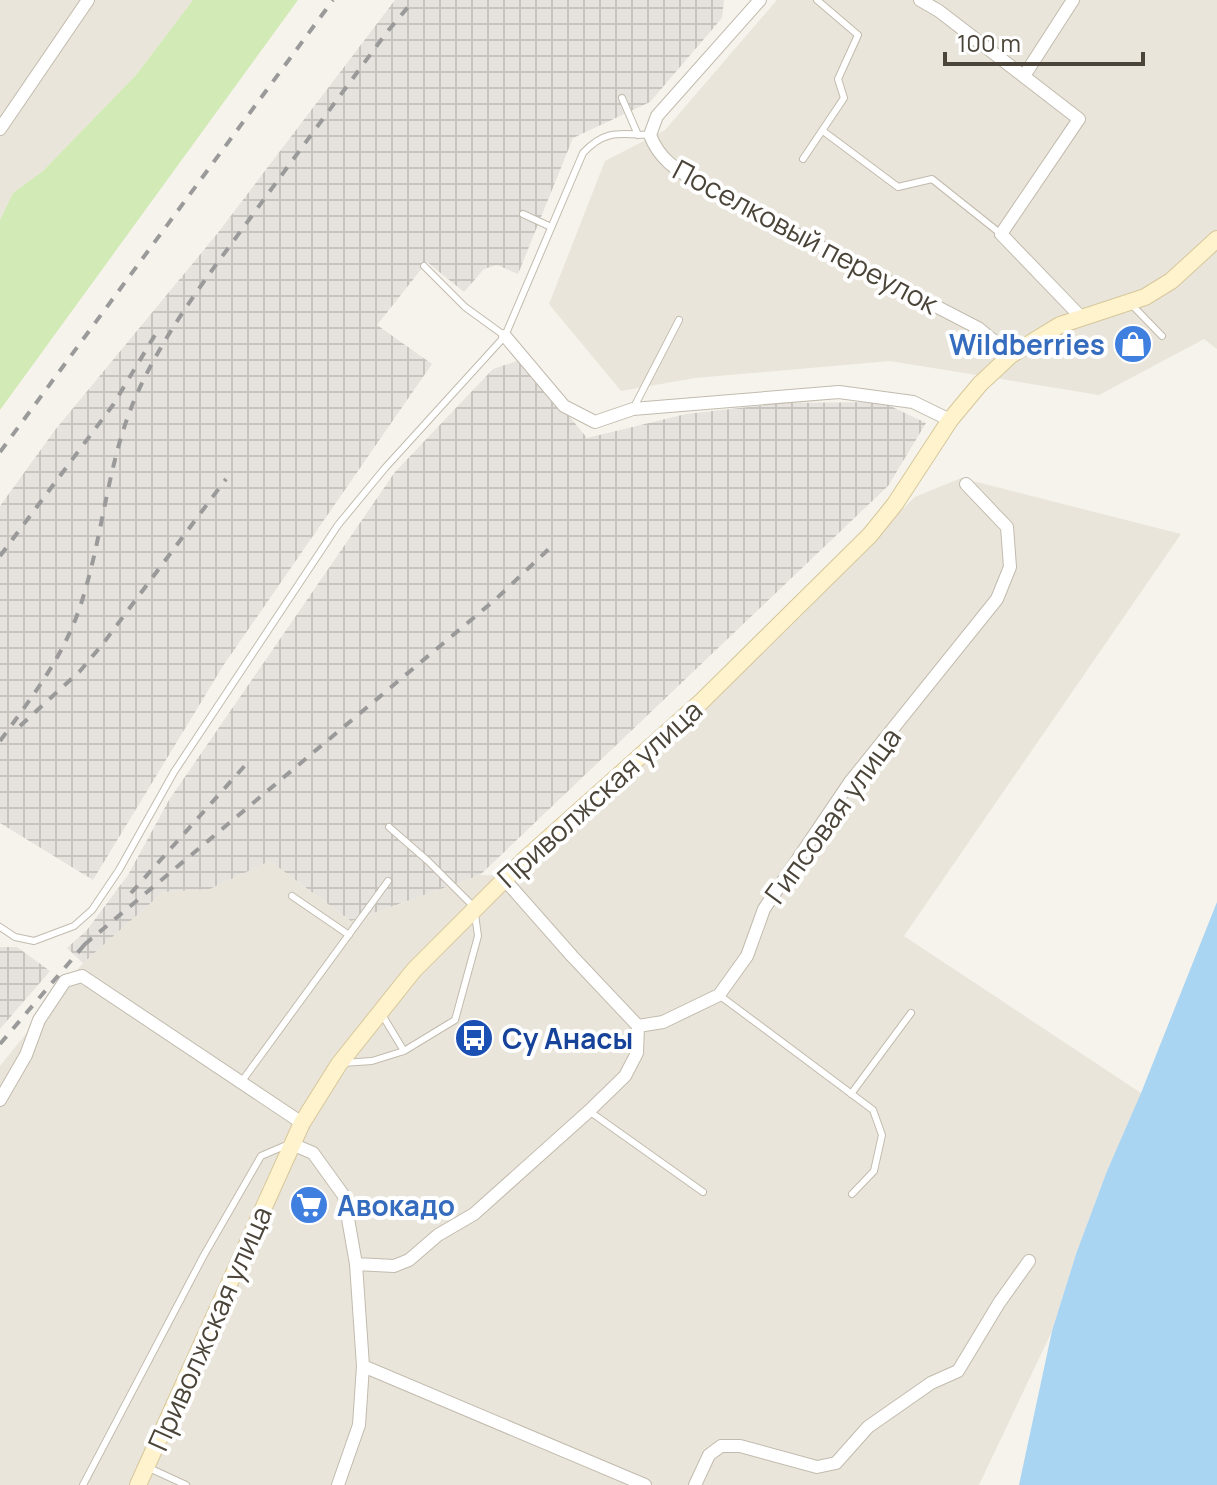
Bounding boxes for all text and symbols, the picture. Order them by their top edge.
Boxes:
scale bar [945,16,1143,66]
text: 100 m [957,26,1021,59]
street label: Поселковый переулок [667,150,946,323]
shop icon: Wildberries [1112,323,1154,365]
place label: Wildberries [949,325,1105,363]
street label: Приволжская улица [488,691,710,895]
street label: Гипсовая улица [755,719,909,911]
bus stop icon: Су Анасы [453,1017,495,1059]
place label: Су Анасы [502,1019,633,1057]
supermarket icon: Авокадо [288,1184,330,1226]
place label: Авокадо [337,1186,455,1224]
street label: Приволжская улица [138,1200,280,1456]

